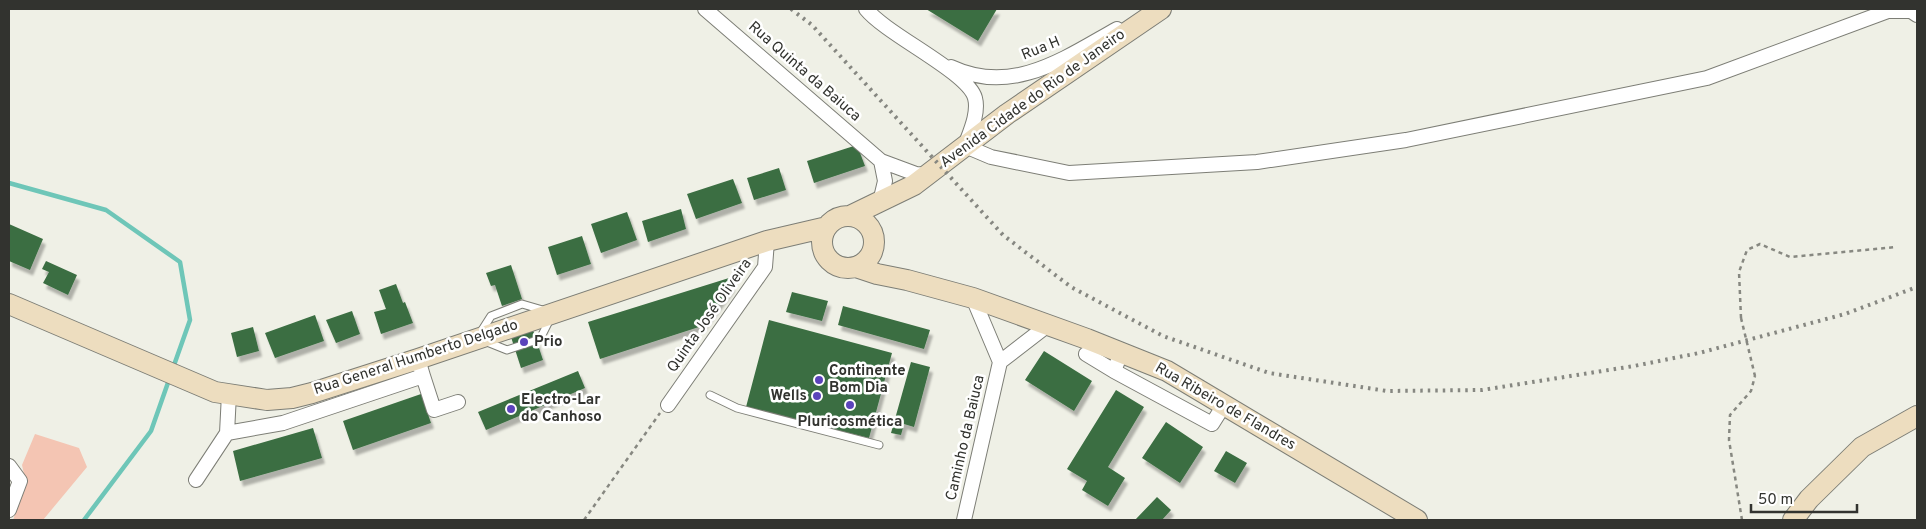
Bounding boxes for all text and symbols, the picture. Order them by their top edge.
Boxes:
street label: Rua Quinta da Baiuca [744,18,864,126]
street label: Avenida Cidade do Rio de Janeiro [937,25,1129,173]
street label: Rua H [1019,33,1063,65]
street label: Quinta José Oliveira [664,255,756,377]
street label: Rua General Humberto Delgado [311,316,521,400]
place label: Prio [534,333,563,352]
marker: Prio [518,336,530,348]
street label: Rua Ribeiro de Flandres [1151,359,1299,455]
place label: Continente Bom Dia [829,362,906,398]
street label: Caminho da Baiuca [942,373,990,503]
marker: Continente Bom Dia [813,374,825,386]
place label: Wells [770,387,807,406]
marker: Wells [811,390,823,402]
place label: Electro-Lar do Canhoso [521,391,602,427]
marker: Pluricosmética [844,399,856,411]
marker: Electro-Lar do Canhoso [505,403,517,415]
place label: Pluricosmética [798,413,902,432]
scale bar [1751,482,1857,514]
text: 50 m [1758,491,1793,510]

